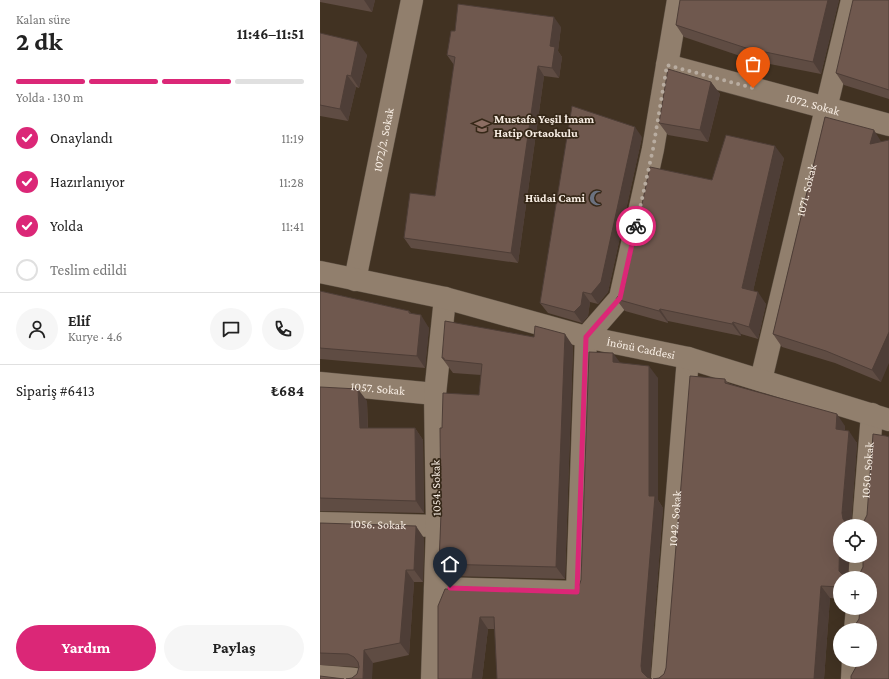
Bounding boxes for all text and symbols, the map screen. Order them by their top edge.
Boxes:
text: Kalan süre [16,12,70,27]
text: 11:46–11:51 [237,26,304,42]
text: 2 dk [16,27,63,56]
pin [736,47,770,88]
icon: bag [742,53,764,75]
text: Yolda · 130 m [16,90,83,105]
street label: 1072. Sokak [784,90,842,118]
street label: 1072/2. Sokak [370,106,397,173]
place label: Mustafa Yeşil İmam Hatip Ortaokulu [494,112,595,140]
school or university icon: Mustafa Yeşil İmam Hatip Ortaokulu [473,117,491,135]
icon: check [16,127,38,149]
text: Onaylandı [50,130,113,146]
text: 11:19 [281,131,304,146]
street label: 1071. Sokak [793,162,820,218]
icon: check [16,171,38,193]
text: Hazırlanıyor [50,174,125,190]
text: 11:28 [279,175,304,190]
mosque icon: Hüdai Cami [588,189,606,207]
place label: Hüdai Cami [525,191,586,205]
courier [616,206,656,246]
icon: check [16,215,38,237]
icon: bike [625,215,647,237]
text: Yolda [50,218,83,234]
text: 11:41 [281,219,304,234]
text: Teslim edildi [50,262,127,278]
button: person [16,308,58,350]
button: chat [210,308,252,350]
button: phone [262,308,304,350]
text: Elif [68,313,90,329]
text: Kurye · 4.6 [68,329,122,344]
street label: İnönü Caddesi [605,334,676,362]
street label: 1057. Sokak [350,379,406,398]
text: Sipariş #6413 [16,383,95,399]
text: ₺684 [271,383,304,399]
street label: 1050. Sokak [858,441,877,499]
street label: 1054. Sokak [429,460,443,516]
street label: 1042. Sokak [666,490,684,547]
street label: 1056. Sokak [350,517,406,532]
map controls [833,519,877,667]
button: locate [833,519,877,563]
pin [433,547,467,588]
icon: home [439,553,461,575]
button: + [833,571,877,615]
button: − [833,623,877,667]
button: Yardım [16,625,156,671]
button: Paylaş [164,625,304,671]

